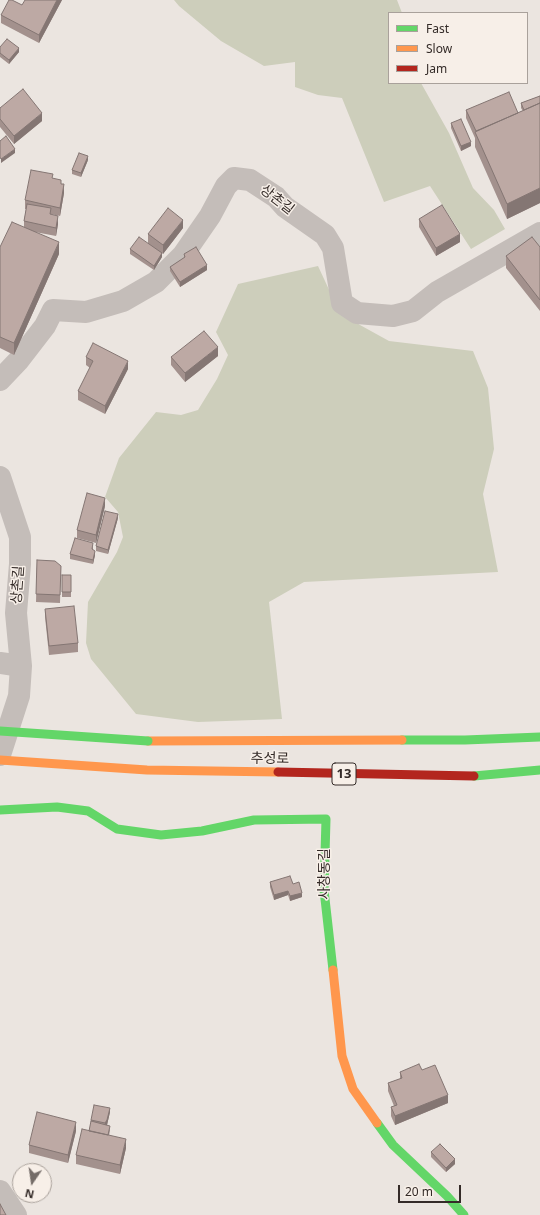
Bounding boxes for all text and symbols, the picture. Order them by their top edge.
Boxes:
legend [388,12,528,84]
text: Fast [426,20,449,37]
text: Slow [426,40,452,57]
text: Jam [426,60,447,77]
street label: 상촌길 [257,181,297,219]
street label: 상촌길 [8,565,28,605]
street label: 추성로 [251,750,289,768]
road number: 13 [332,763,356,785]
street label: 사창동길 [317,848,333,900]
north arrow [12,1163,52,1203]
scale bar [400,1177,463,1203]
text: 20 m [405,1183,433,1200]
text: N [23,1186,35,1203]

